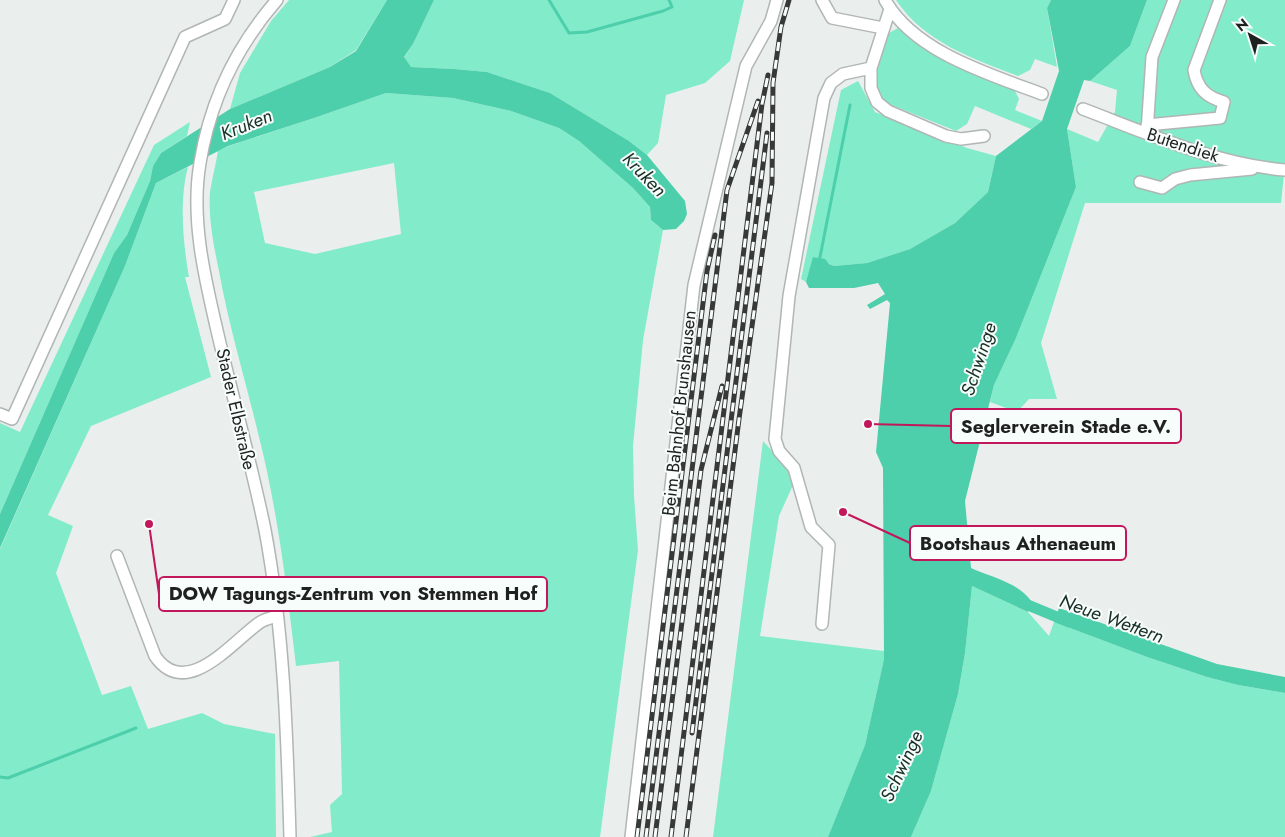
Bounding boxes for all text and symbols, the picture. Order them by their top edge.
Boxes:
north arrow [1225,10,1275,60]
text: N [1231,14,1252,36]
water label: Kruken [216,102,276,147]
street label: Butendiek [1143,121,1223,169]
water label: Kruken [616,146,673,203]
street label: Beim Bahnhof Brunshausen [655,309,703,517]
water label: Schwinge [954,319,1003,399]
street label: Stader Elbstraße [209,346,263,472]
callout: Seglerverein Stade e.V. [951,409,1181,443]
text: Seglerverein Stade e.V. [961,413,1171,440]
callout: Bootshaus Athenaeum [910,526,1126,560]
text: Bootshaus Athenaeum [920,530,1116,557]
callout: DOW Tagungs-Zentrum von Stemmen Hof [159,577,547,611]
text: DOW Tagungs-Zentrum von Stemmen Hof [169,580,539,607]
water label: Neue Wettern [1056,587,1168,650]
water label: Schwinge [873,726,930,806]

